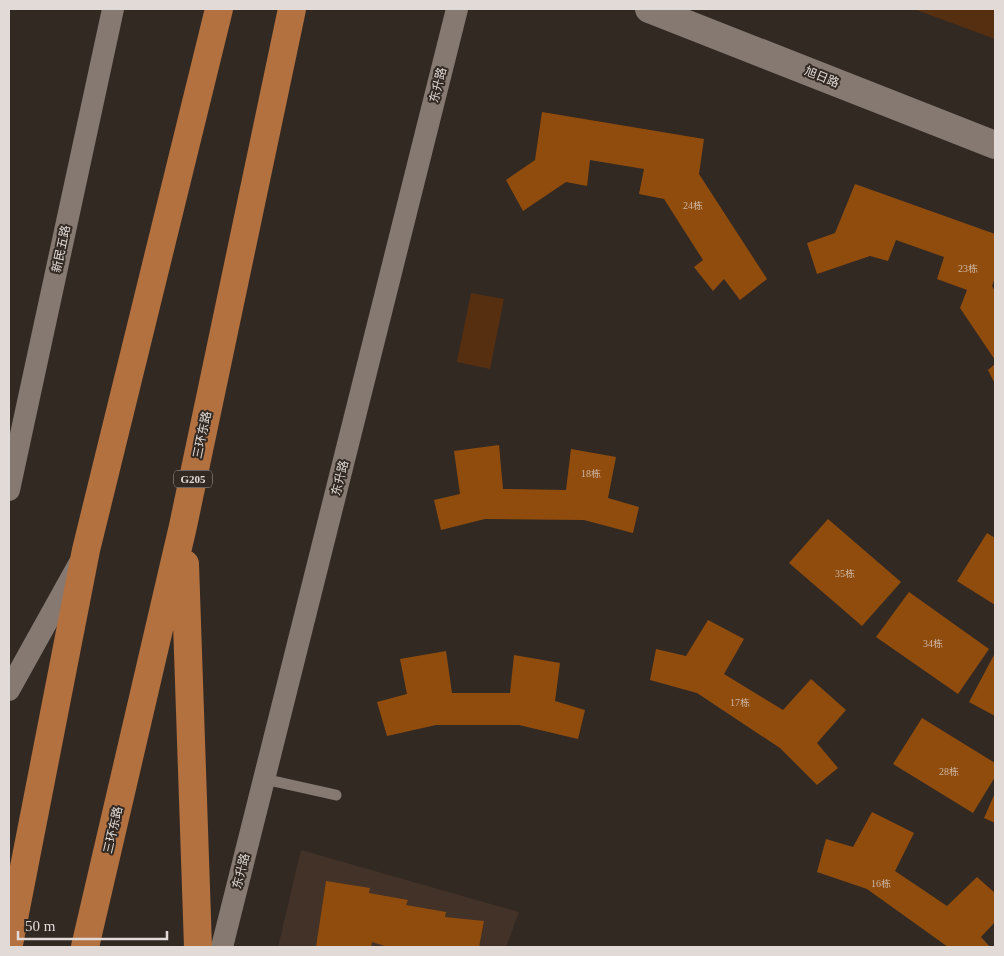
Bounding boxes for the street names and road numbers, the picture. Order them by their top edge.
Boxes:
street label: 旭日路 [803,64,841,90]
street label: 东升路 [427,66,449,104]
street label: 新民五路 [49,224,73,274]
street label: 三环东路 [190,410,214,460]
street label: 东升路 [329,459,351,497]
road number: G205 [174,470,212,488]
street label: 三环东路 [101,805,125,855]
street label: 东升路 [230,852,252,890]

